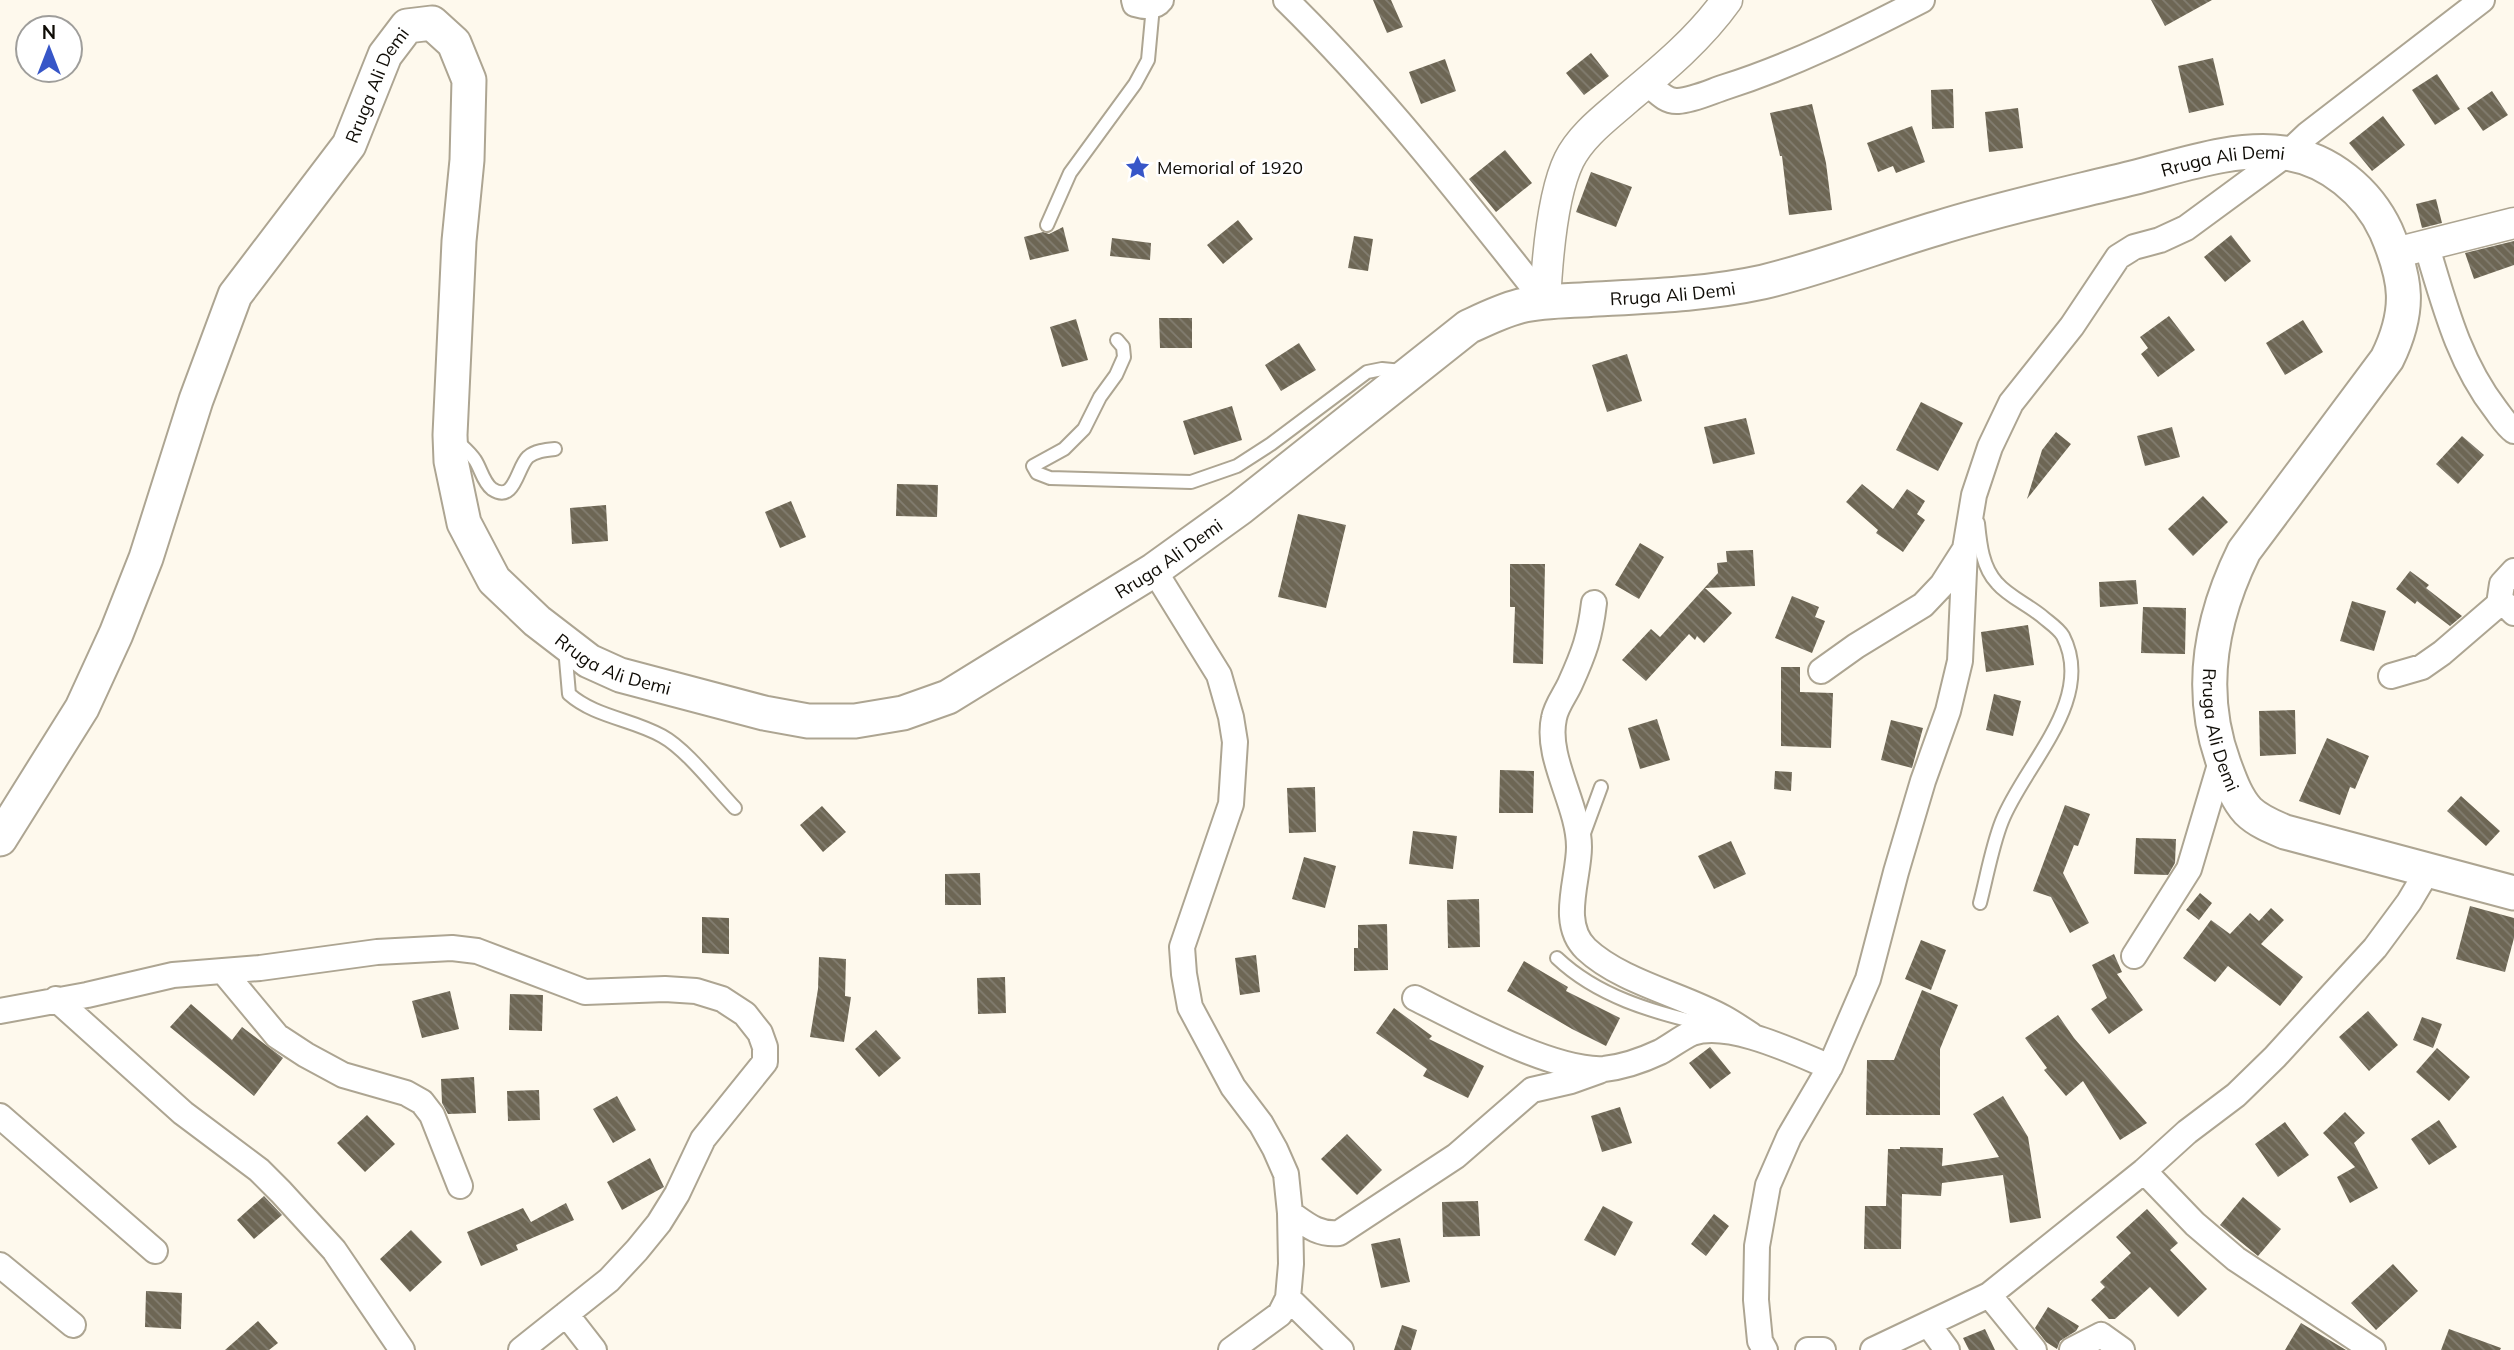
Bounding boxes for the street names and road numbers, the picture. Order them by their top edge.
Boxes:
street label: Rruga Ali Demi [340,22,414,146]
street label: Rruga Ali Demi [2158,140,2286,181]
street label: Rruga Ali Demi [1609,276,1737,310]
street label: Rruga Ali Demi [1110,513,1227,603]
street label: Rruga Ali Demi [551,628,674,699]
street label: Rruga Ali Demi [2198,668,2245,795]

